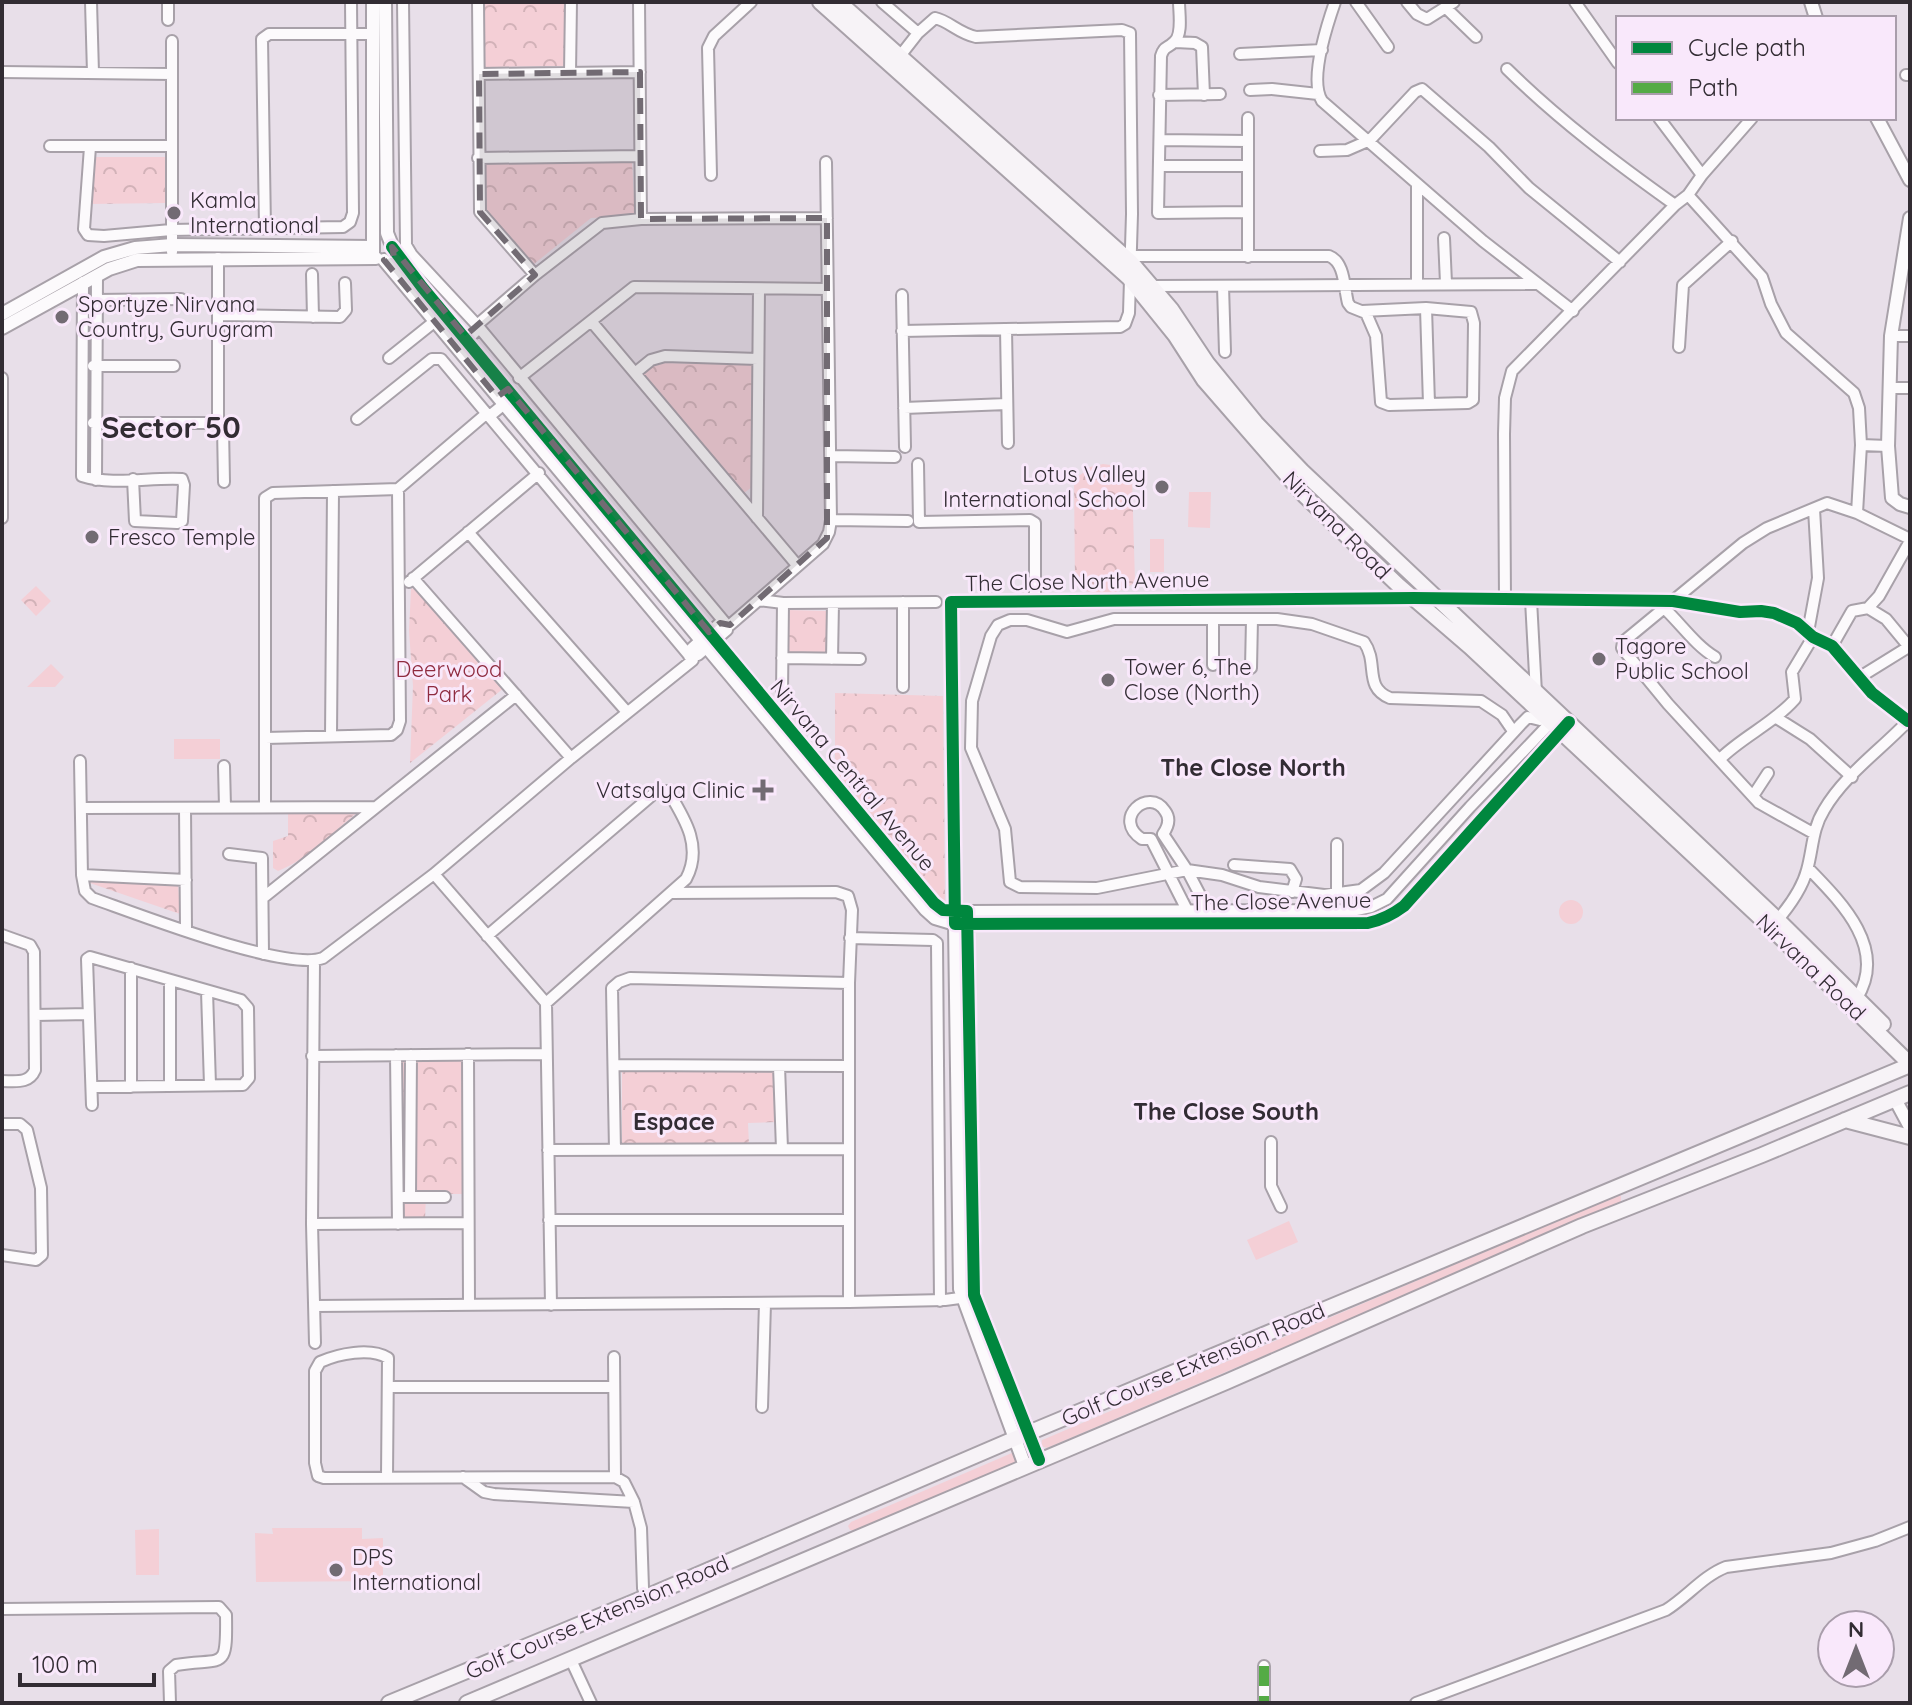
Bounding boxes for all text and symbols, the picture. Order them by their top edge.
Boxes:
legend [1616,16,1896,120]
text: Cycle path [1688,32,1806,62]
text: Path [1688,72,1739,102]
place label: Kamla International [190,186,319,239]
marker: Kamla International [165,204,183,222]
place label: Sportyze Nirvana Country, Gurugram [78,290,274,343]
marker: Sportyze Nirvana Country, Gurugram [53,308,71,326]
district label: Sector 50 [101,408,241,446]
place label: Lotus Valley International School [943,460,1146,513]
street label: Nirvana Road [1277,465,1397,585]
marker: Lotus Valley International School [1153,478,1171,496]
place label: Fresco Temple [108,523,255,551]
marker: Fresco Temple [83,528,101,546]
street label: The Close North Avenue [965,565,1209,597]
place label: Tagore Public School [1615,632,1749,685]
marker: Tagore Public School [1590,650,1608,668]
place label: Tower 6, The Close (North) [1124,653,1259,706]
park label: Deerwood Park [396,655,502,708]
marker: Tower 6, The Close (North) [1099,671,1117,689]
street label: Nirvana Central Avenue [764,673,942,877]
district label: The Close North [1160,752,1346,782]
place label: Vatsalya Clinic [596,776,745,804]
marker: Vatsalya Clinic [752,779,774,801]
street label: The Close Avenue [1190,885,1372,917]
street label: Nirvana Road [1750,908,1872,1026]
district label: The Close South [1133,1096,1319,1126]
district label: Espace [633,1106,715,1136]
street label: Golf Course Extension Road [1057,1296,1329,1432]
place label: DPS International [352,1543,481,1596]
street label: Golf Course Extension Road [461,1549,733,1685]
marker: DPS International [327,1561,345,1579]
north arrow [1816,1609,1896,1689]
text: N [1848,1615,1864,1643]
scale bar [20,1637,154,1687]
text: 100 m [32,1649,98,1679]

